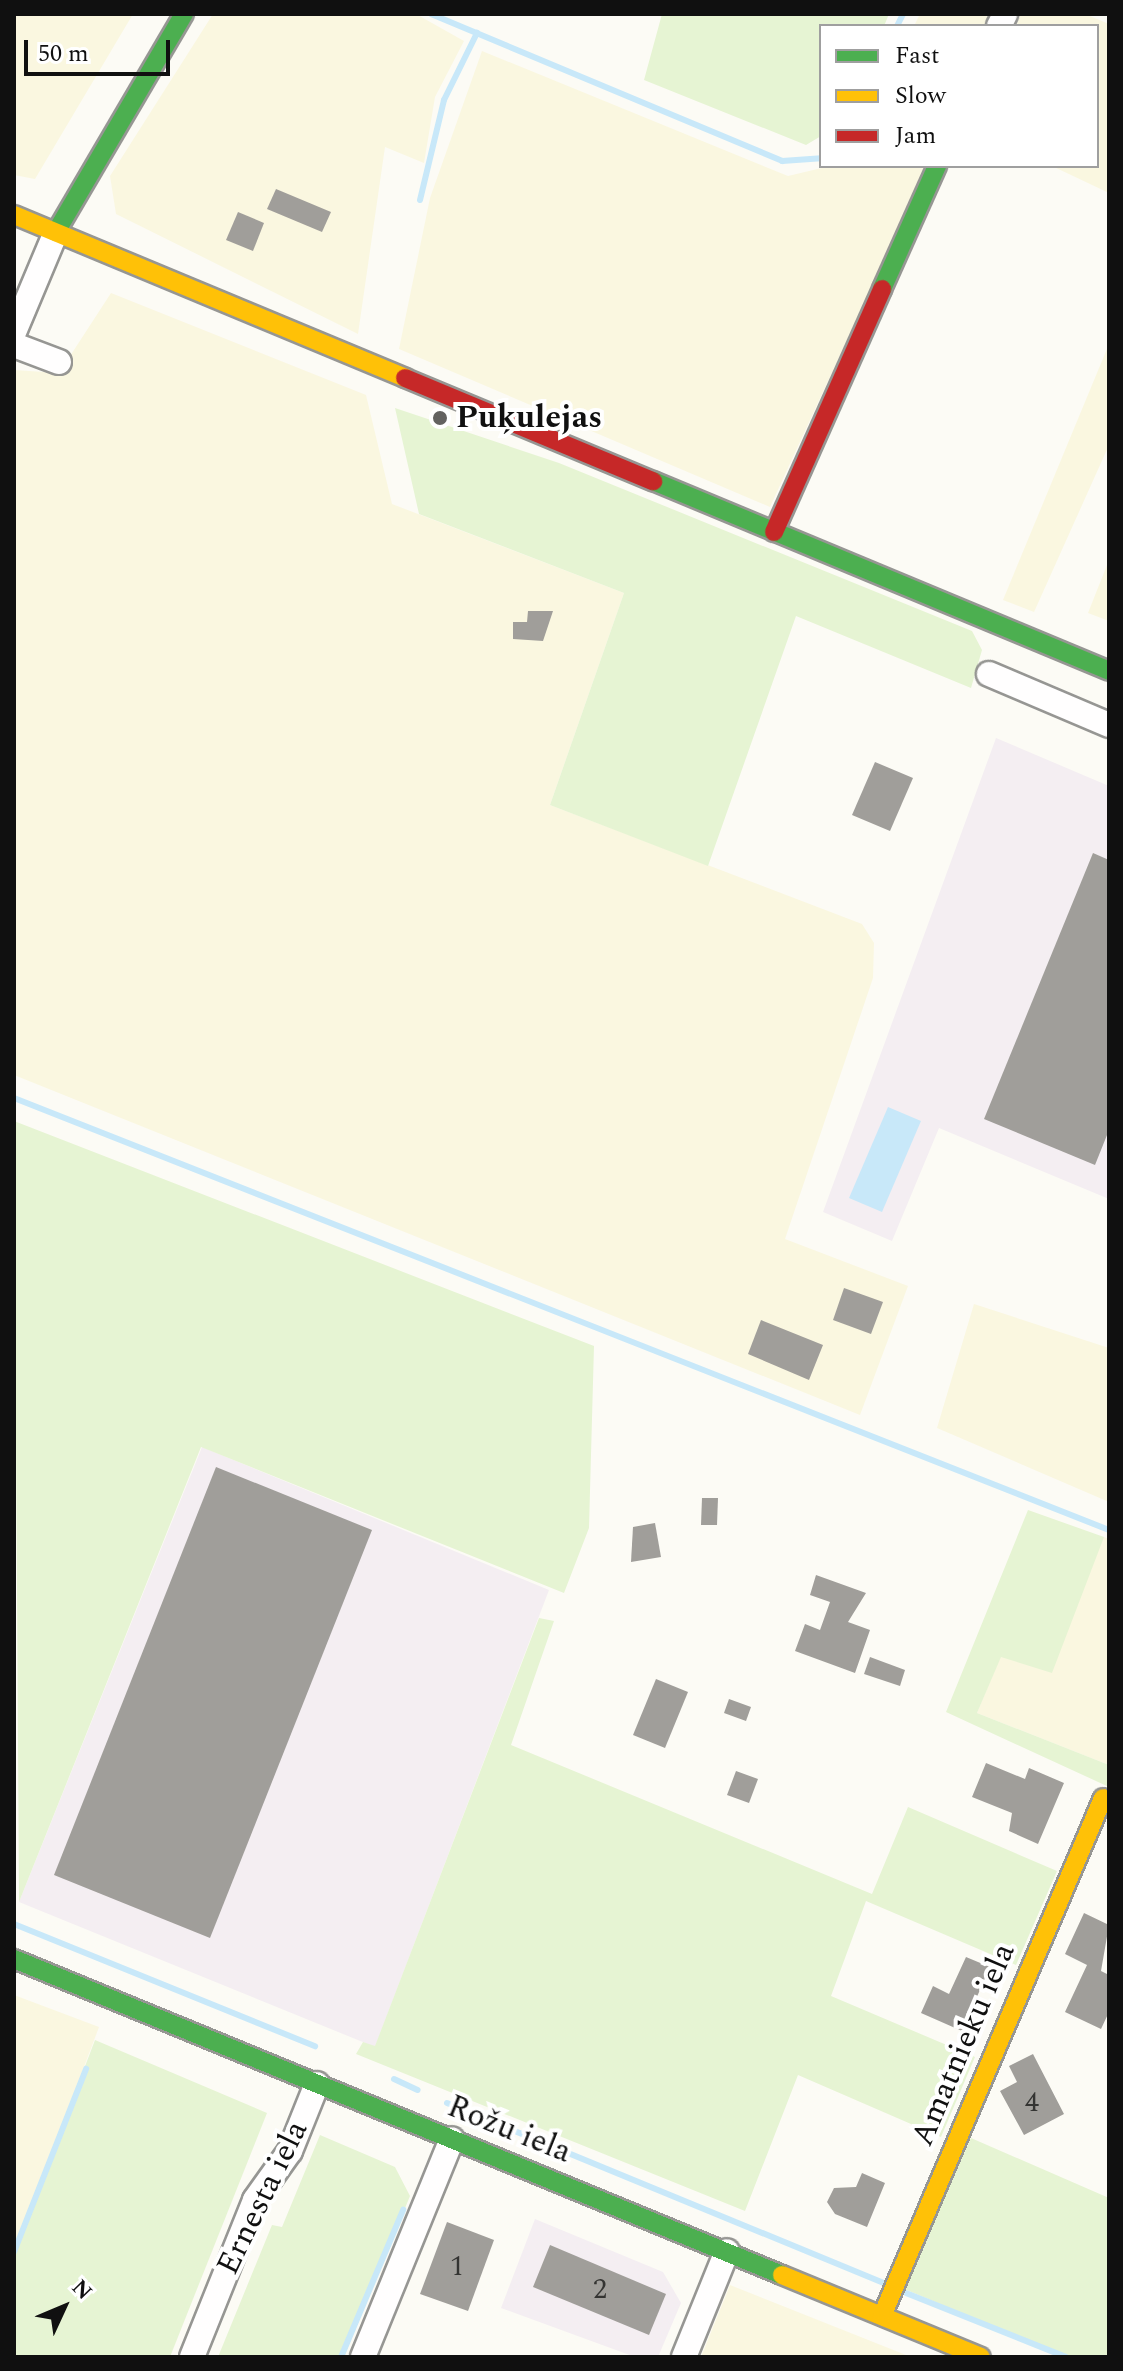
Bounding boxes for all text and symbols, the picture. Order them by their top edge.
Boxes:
scale bar [28,24,174,74]
legend [819,24,1099,168]
text: 50 m [38,36,89,72]
text: Fast [895,38,940,74]
text: Slow [895,78,946,114]
text: Jam [895,118,936,154]
place label: Puķulejas [456,399,602,437]
marker: Puķulejas [431,409,449,427]
street label: Amatnieku iela [904,1938,1024,2152]
house number: 4 [1025,2086,1039,2120]
street label: Rožu iela [442,2088,576,2172]
street label: Ernesta iela [209,2115,317,2281]
house number: 1 [450,2250,464,2284]
north arrow [24,2267,104,2347]
text: N [64,2272,100,2308]
house number: 2 [593,2273,607,2307]

